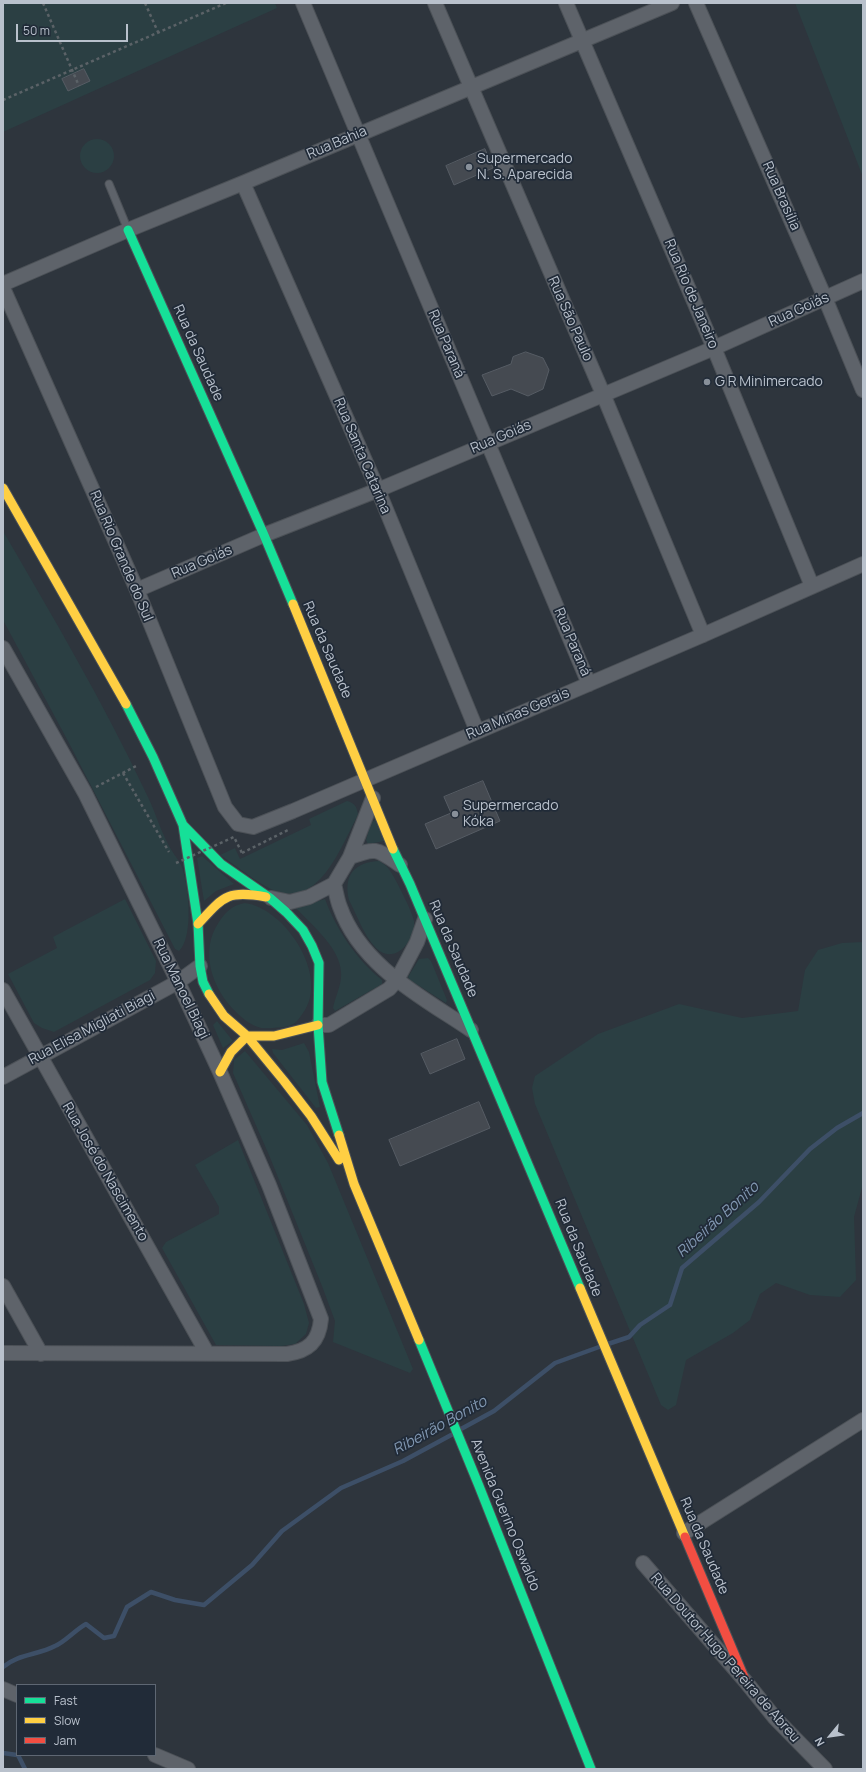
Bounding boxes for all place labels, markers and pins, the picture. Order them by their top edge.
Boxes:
place label: Supermercado N. S. Aparecida [477,151,572,184]
marker: Supermercado N. S. Aparecida [464,162,474,172]
place label: G R Minimercado [715,374,823,390]
marker: G R Minimercado [702,377,712,387]
place label: Supermercado Kóka [463,798,558,830]
marker: Supermercado Kóka [450,809,460,819]

